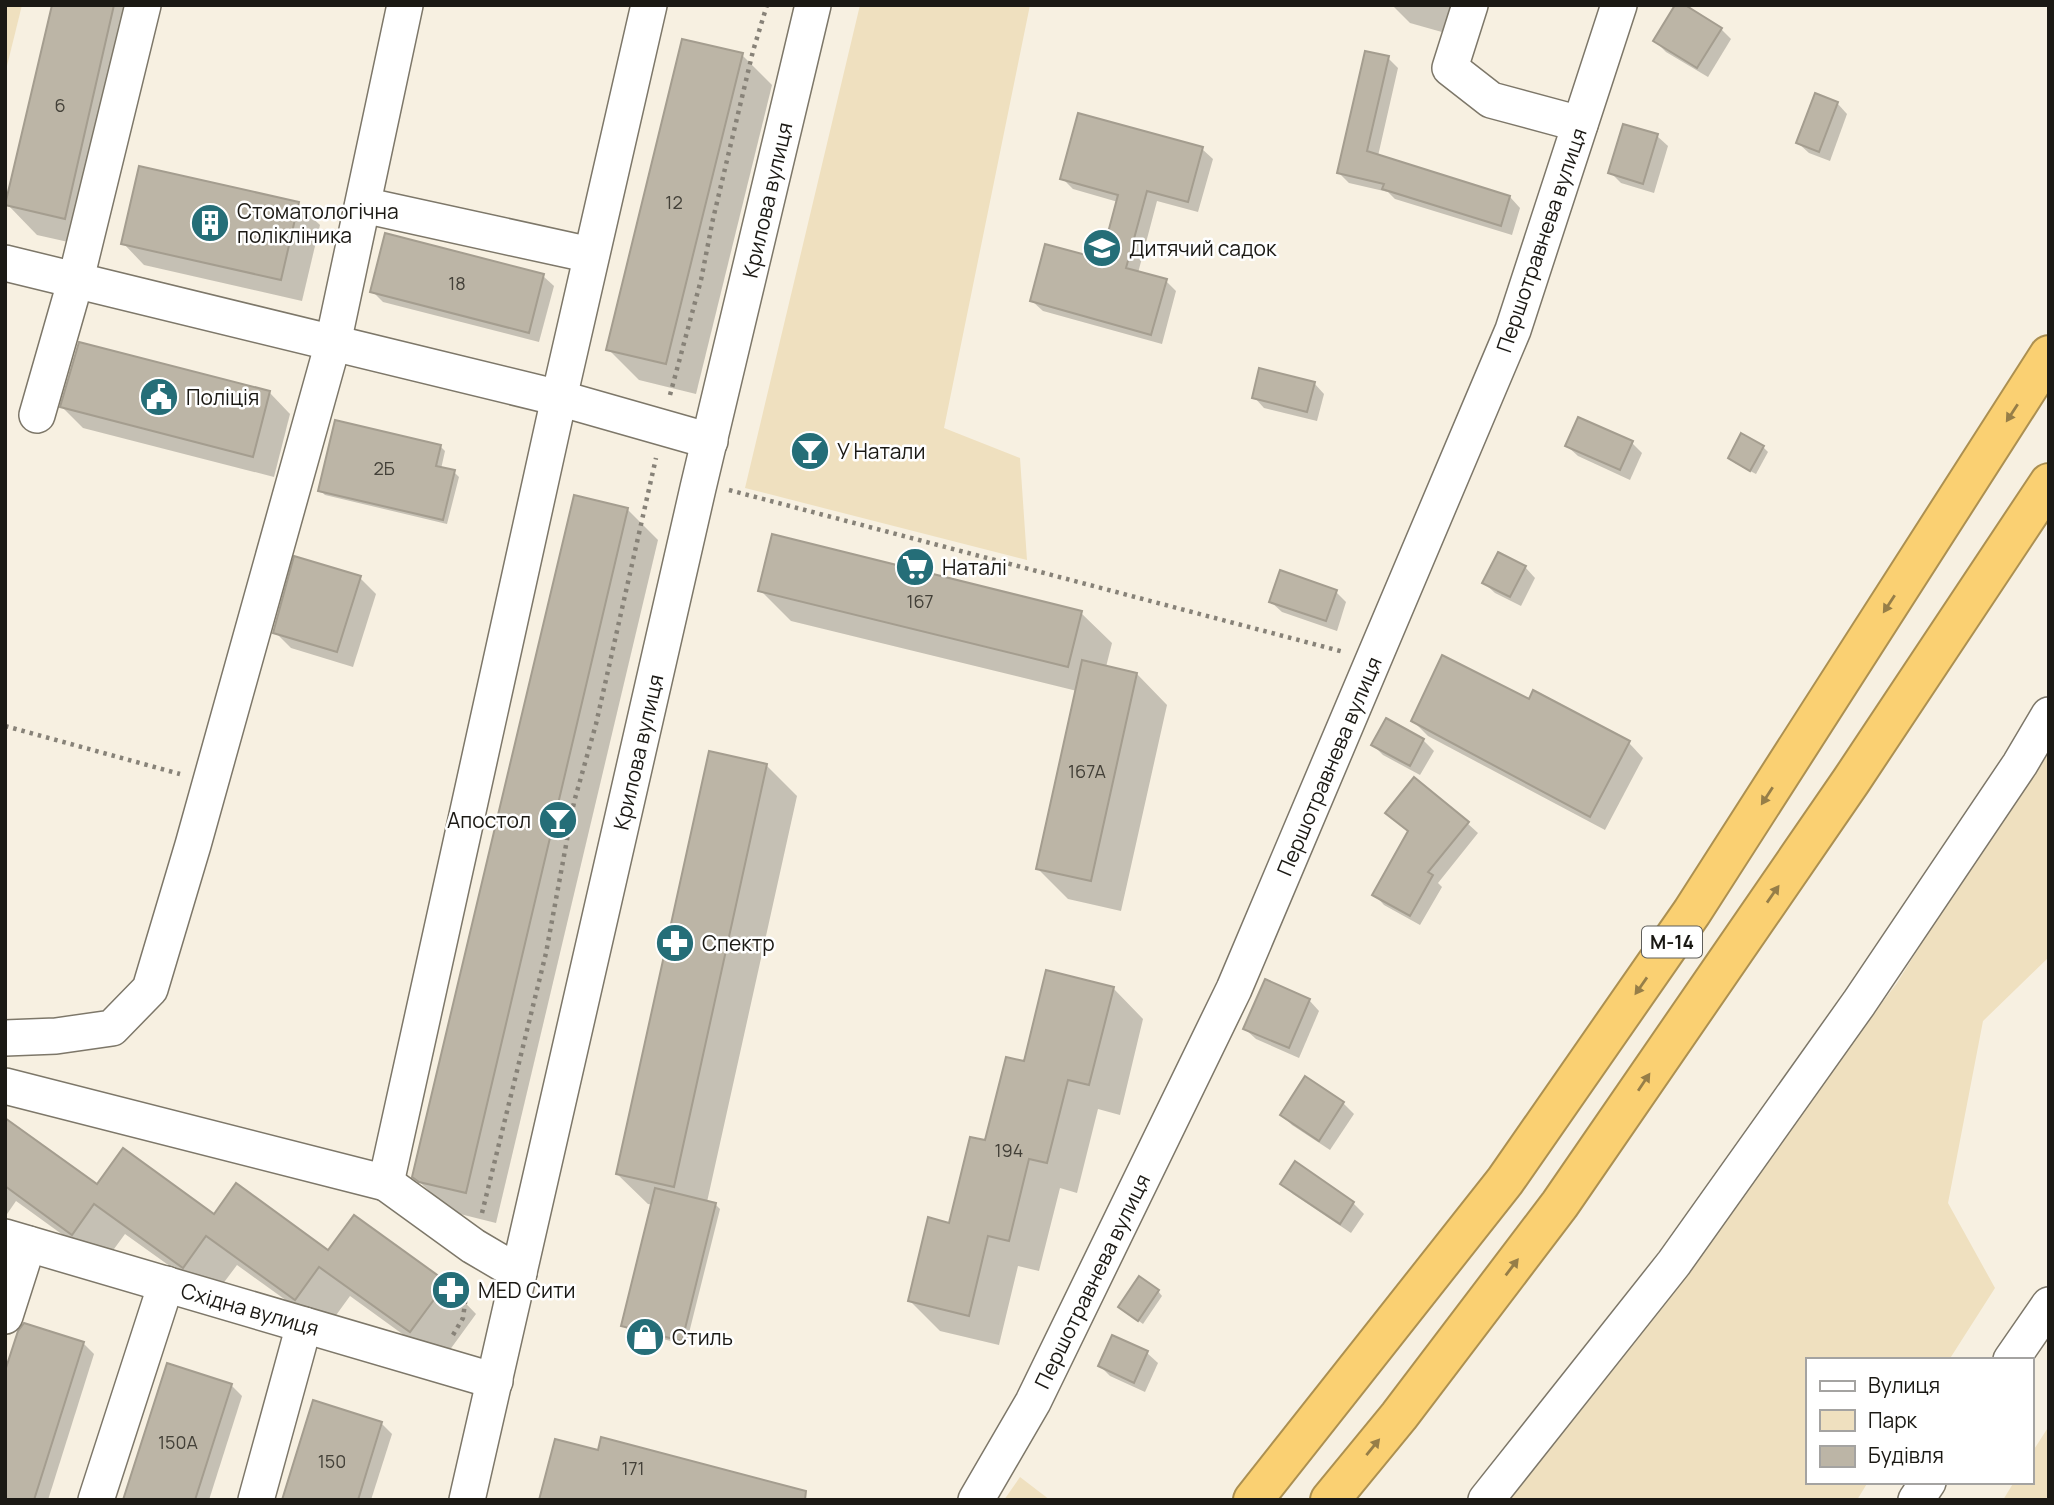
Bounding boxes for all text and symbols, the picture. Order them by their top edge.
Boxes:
house number: 6 [54,93,66,117]
street label: Крилова вулиця [735,119,799,281]
street label: Першотравнева вулиця [1489,124,1593,356]
house number: 12 [665,190,683,214]
place label: Стоматологічна полікліника [237,197,399,249]
building icon: Стоматологічна полікліника [189,202,231,244]
school or university icon: Дитячий садок [1081,227,1123,269]
place label: Дитячий садок [1129,234,1277,262]
house number: 18 [448,271,466,295]
public building icon: Поліція [138,376,180,418]
place label: Поліція [186,383,259,411]
one-way arrow [2006,403,2019,422]
bar icon: У Натали [789,430,831,472]
place label: У Натали [837,437,925,465]
house number: 2Б [373,456,395,480]
supermarket icon: Наталі [894,546,936,588]
place label: Наталі [942,553,1007,581]
house number: 167 [906,589,934,613]
one-way arrow [1883,595,1896,614]
street label: Першотравнева вулиця [1270,652,1388,880]
street label: Крилова вулиця [606,671,670,833]
house number: 167А [1068,759,1107,783]
one-way arrow [1760,786,1773,806]
bar icon: Апостол [537,799,579,841]
place label: Апостол [447,806,531,834]
one-way arrow [1766,885,1780,903]
pharmacy icon: Спектр [654,922,696,964]
road number: М-14 [1642,926,1702,958]
place label: Спектр [702,929,775,957]
one-way arrow [1634,977,1648,995]
one-way arrow [1637,1072,1650,1091]
house number: 194 [995,1138,1023,1162]
street label: Першотравнева вулиця [1028,1169,1156,1393]
one-way arrow [1505,1258,1519,1276]
pharmacy icon: MED Сити [430,1269,472,1311]
street label: Східна вулиця [178,1276,322,1342]
place label: MED Сити [478,1276,575,1304]
shop icon: Стиль [624,1316,666,1358]
place label: Стиль [672,1323,733,1351]
legend [1806,1358,2033,1484]
text: Вулиця [1868,1371,1940,1399]
text: Парк [1868,1406,1918,1434]
house number: 150А [158,1430,198,1454]
one-way arrow [1366,1439,1381,1457]
text: Будівля [1868,1441,1944,1469]
house number: 150 [318,1449,346,1473]
house number: 171 [621,1456,645,1480]

